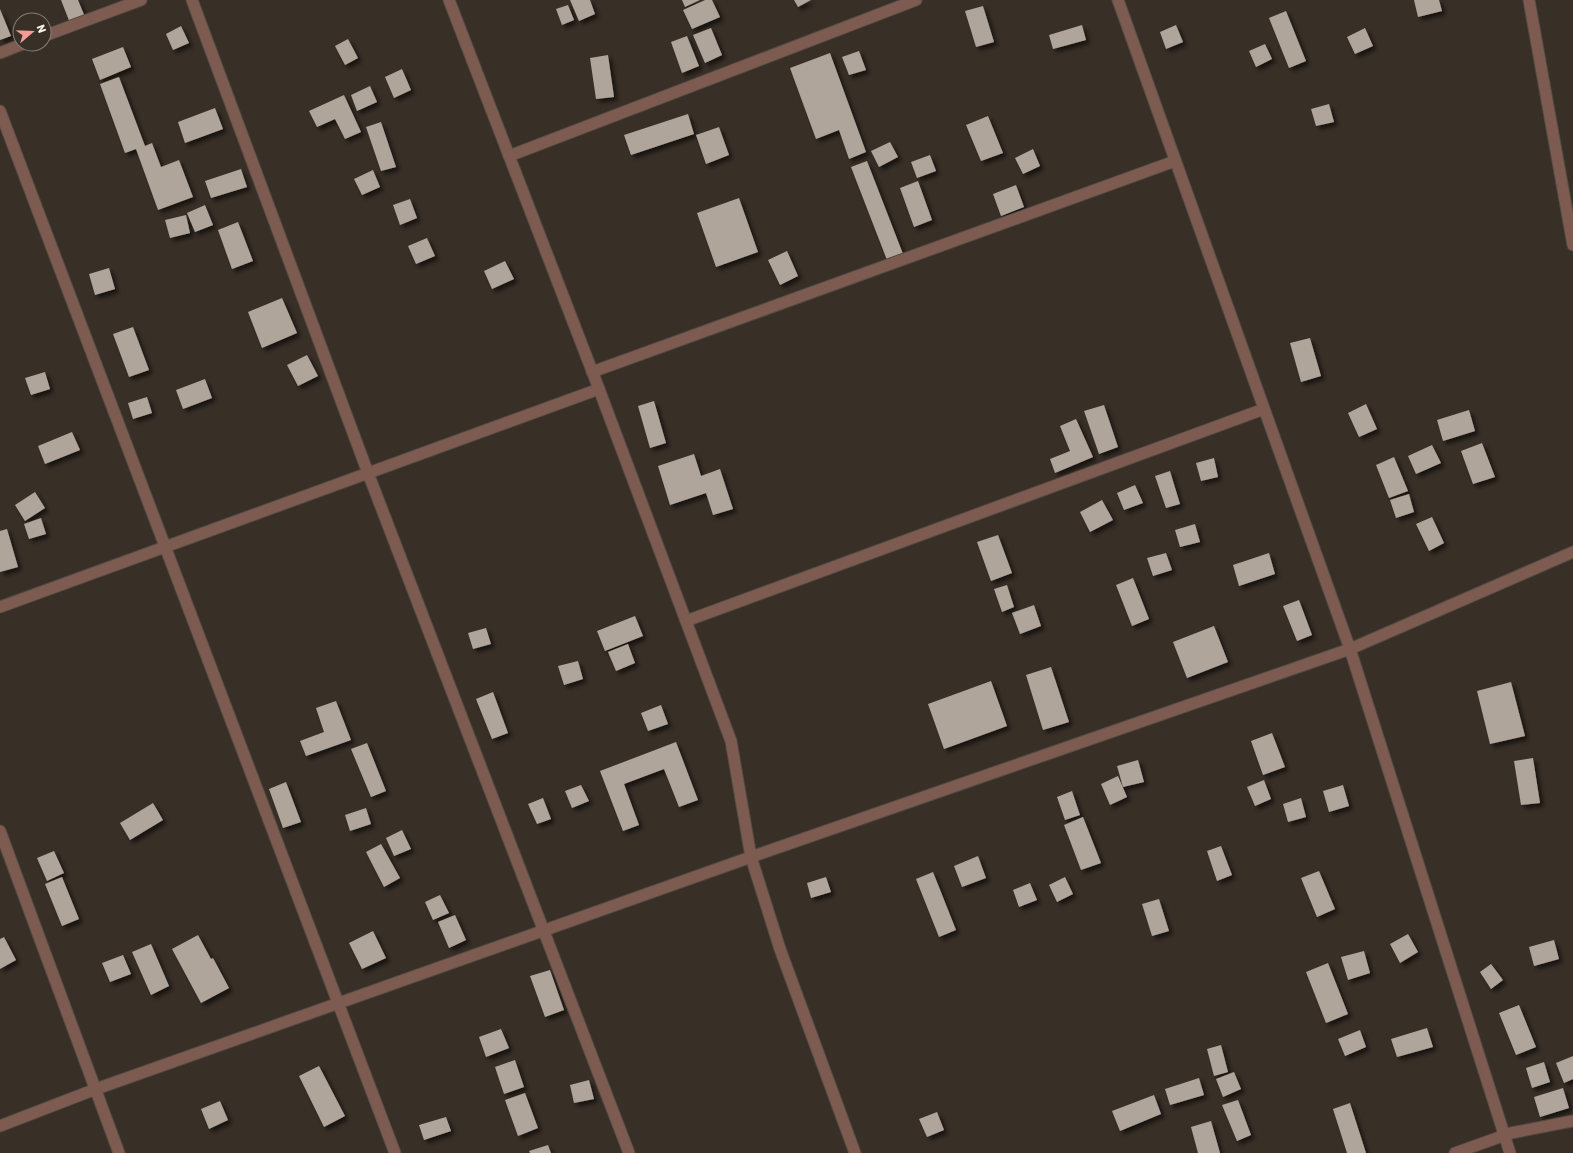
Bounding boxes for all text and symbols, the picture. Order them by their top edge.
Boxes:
north arrow [12,12,52,52]
text: N [34,23,48,35]

